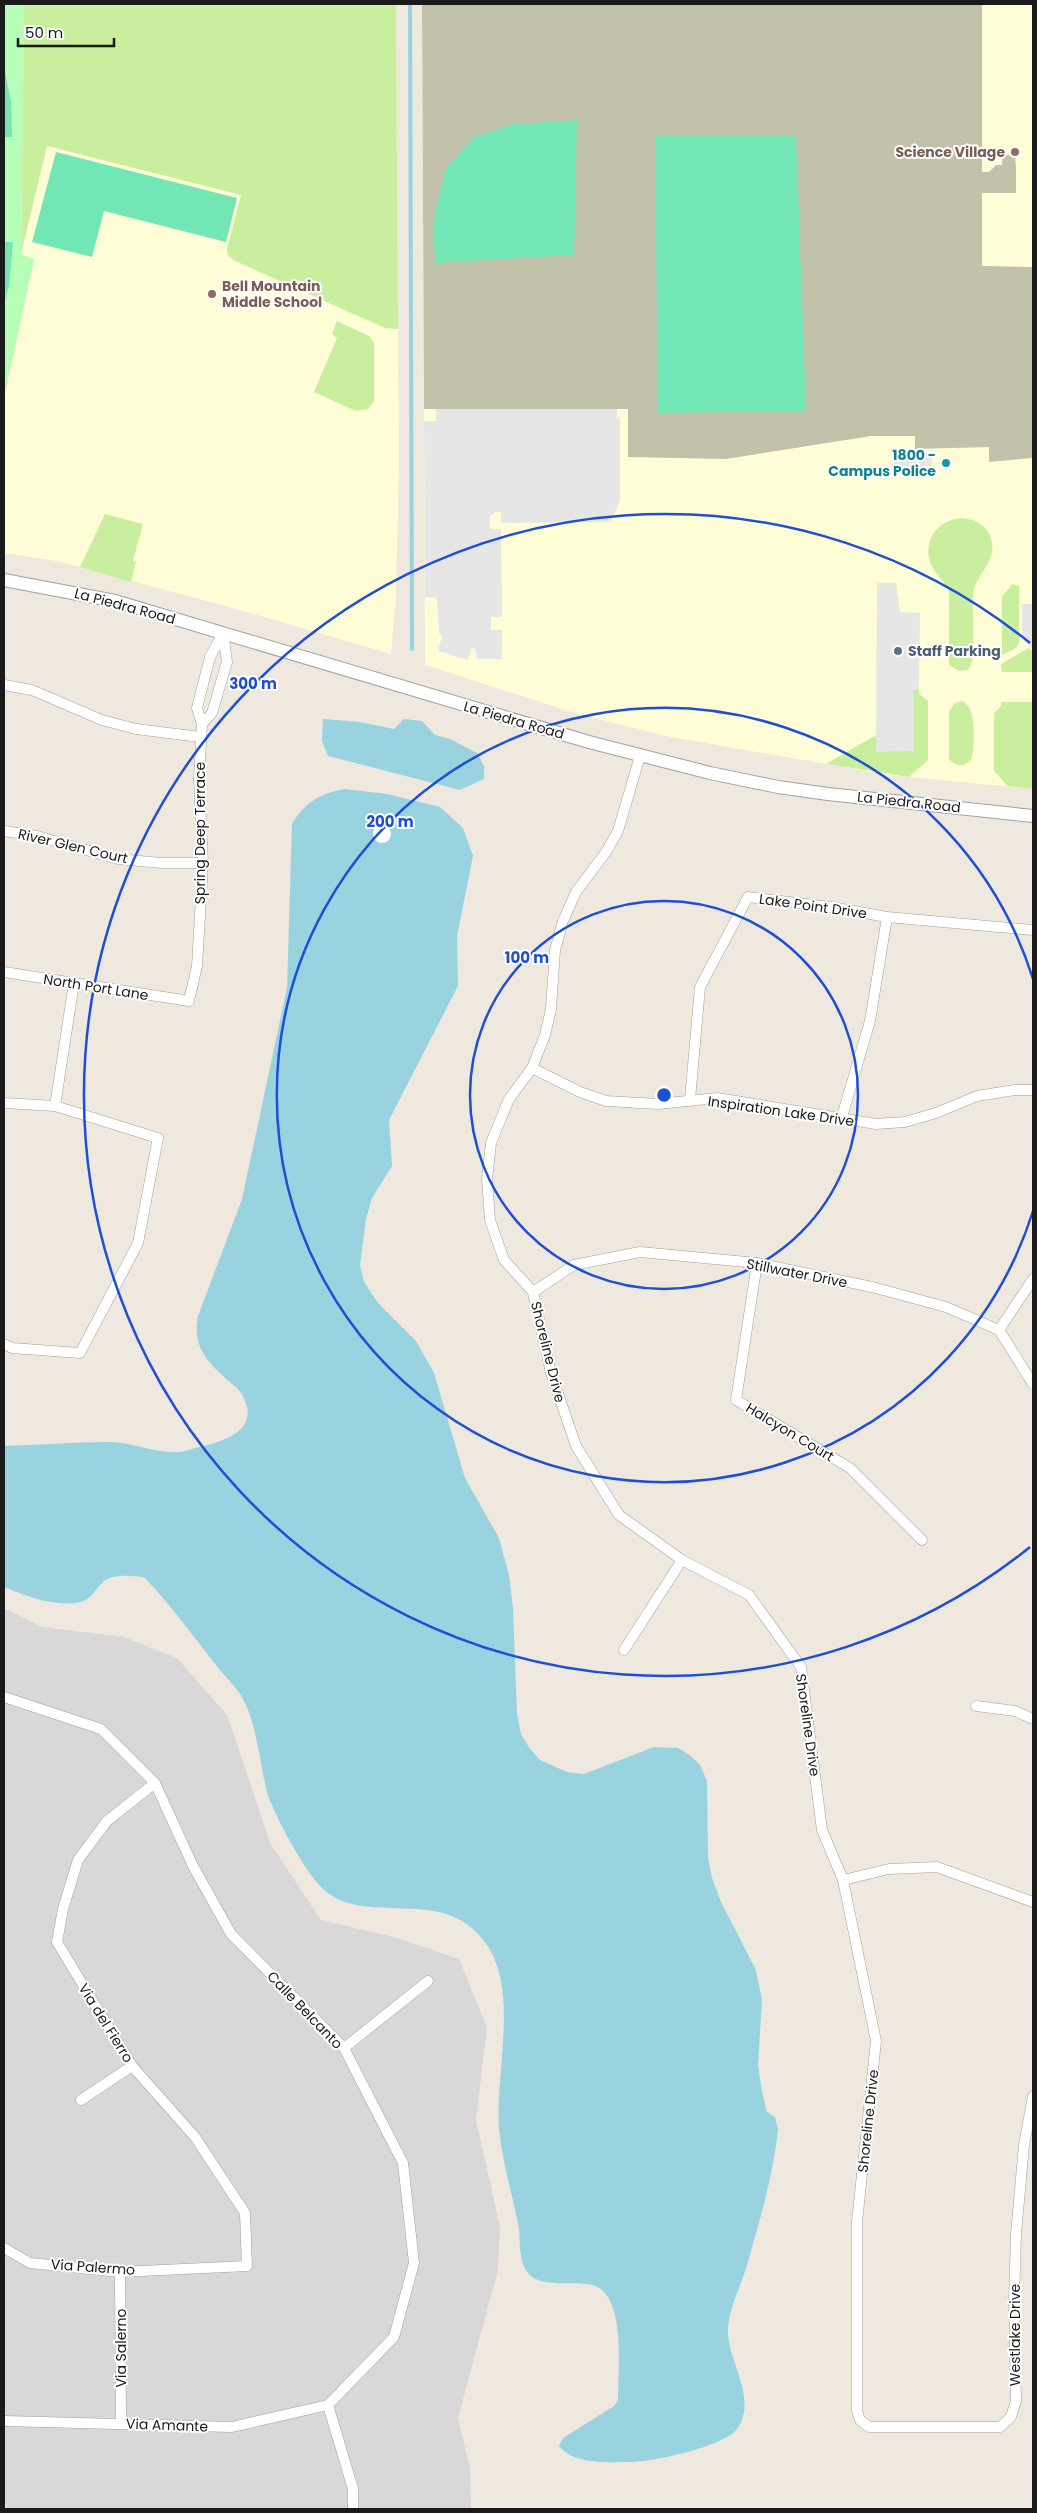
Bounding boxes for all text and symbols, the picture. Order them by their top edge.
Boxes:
scale bar [18,15,114,47]
text: 50 m [25,22,63,43]
place label: Science Village [895,142,1005,162]
marker: Science Village [1009,146,1021,158]
place label: Bell Mountain Middle School [222,276,322,312]
marker: Bell Mountain Middle School [206,288,218,300]
place label: 1800 - Campus Police [828,445,936,481]
marker: 1800 - Campus Police [940,457,952,469]
street label: La Piedra Road [72,583,178,629]
place label: Staff Parking [908,641,1001,661]
marker: Staff Parking [892,645,904,657]
text: 300 m [229,673,277,694]
street label: La Piedra Road [461,696,567,744]
street label: Spring Deep Terrace [190,762,210,904]
street label: La Piedra Road [856,787,962,817]
text: 200 m [366,811,414,832]
street label: River Glen Court [16,824,130,868]
street label: Lake Point Drive [758,889,868,923]
text: 100 m [505,947,549,968]
street label: North Port Lane [42,969,150,1005]
centre of rings [655,1086,673,1104]
street label: Inspiration Lake Drive [706,1091,856,1131]
street label: Stillwater Drive [745,1253,849,1293]
street label: Shoreline Drive [526,1299,570,1405]
street label: Halcyon Court [742,1398,838,1466]
street label: Shoreline Drive [791,1672,825,1778]
street label: Calle Belcanto [263,1967,347,2053]
street label: Via del Fierro [74,1980,138,2066]
street label: Shoreline Drive [853,2068,883,2173]
street label: Via Palermo [50,2254,136,2280]
street label: Westlake Drive [1005,2283,1025,2386]
street label: Via Salerno [111,2308,131,2388]
street label: Via Amante [126,2414,209,2436]

